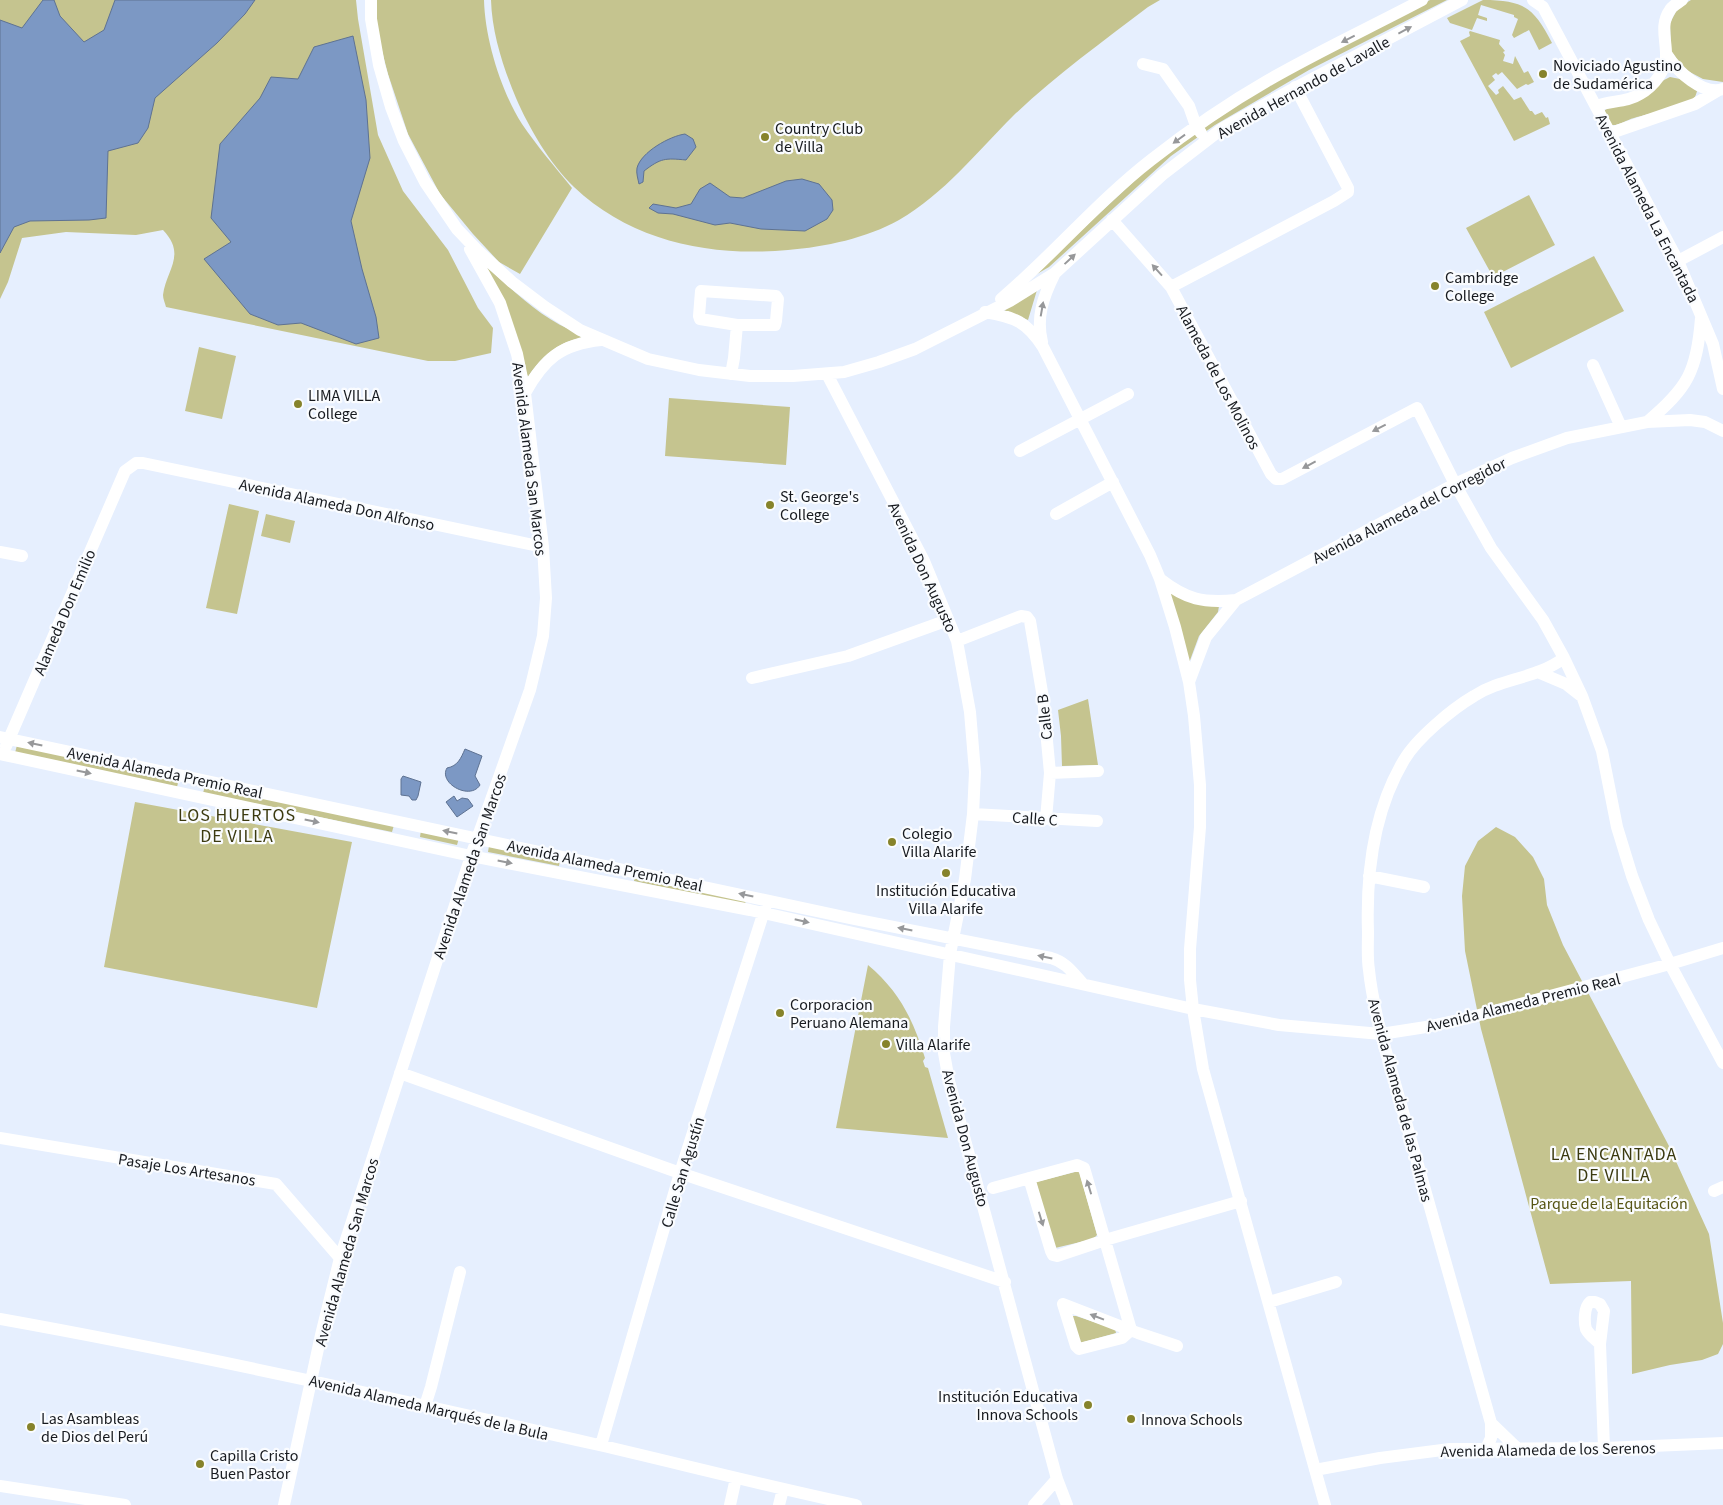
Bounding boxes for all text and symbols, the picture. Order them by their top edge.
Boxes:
one-way arrow [1397,26,1412,34]
street label: Avenida Hernando de Lavalle [1213,31,1394,145]
one-way arrow [1341,35,1355,43]
place label: Noviciado Agustino de Sudamérica [1553,55,1682,95]
marker: Noviciado Agustino de Sudamérica [1537,68,1549,80]
street label: Avenida Alameda La Encantada [1590,110,1704,307]
place label: Country Club de Villa [775,118,863,158]
marker: Country Club de Villa [759,131,771,143]
one-way arrow [1172,134,1185,144]
one-way arrow [1064,253,1077,264]
one-way arrow [1151,264,1162,277]
place label: Cambridge College [1445,267,1519,307]
marker: Cambridge College [1429,280,1441,292]
one-way arrow [1038,300,1046,316]
street label: Alameda de Los Molinos [1171,301,1266,454]
street label: Avenida Alameda San Marcos [506,361,552,557]
place label: LIMA VILLA College [308,385,381,425]
marker: LIMA VILLA College [292,398,304,410]
one-way arrow [1372,424,1386,432]
street label: Avenida Alameda del Corregidor [1309,452,1510,569]
one-way arrow [1302,461,1316,469]
street label: Avenida Alameda Don Alfonso [237,473,437,536]
place label: St. George's College [780,486,859,526]
marker: St. George's College [764,499,776,511]
street label: Avenida Don Augusto [882,499,962,636]
street label: Alameda Don Emilio [28,546,101,679]
street label: Calle B [1032,693,1058,741]
one-way arrow [27,740,42,748]
street label: Avenida Alameda Premio Real [65,742,264,804]
one-way arrow [77,768,92,776]
street label: Avenida Alameda San Marcos [428,770,512,962]
district label: LOS HUERTOS DE VILLA [178,803,296,849]
street label: Calle C [1011,806,1058,832]
one-way arrow [304,817,319,825]
place label: Colegio Villa Alarife [902,823,976,863]
one-way arrow [442,828,458,836]
street label: Avenida Alameda Premio Real [505,835,704,897]
marker: Colegio Villa Alarife [886,836,898,848]
one-way arrow [497,859,513,867]
marker: Institución Educativa Villa Alarife [940,867,952,879]
place label: Institución Educativa Villa Alarife [876,880,1016,920]
one-way arrow [738,891,754,899]
one-way arrow [794,917,809,925]
one-way arrow [897,924,913,932]
one-way arrow [1038,953,1053,961]
street label: Avenida Alameda Premio Real [1424,968,1623,1038]
place label: Corporacion Peruano Alemana [790,994,908,1034]
street label: Avenida Alameda de las Palmas [1362,996,1438,1205]
marker: Corporacion Peruano Alemana [774,1007,786,1019]
place label: Villa Alarife [896,1034,970,1056]
marker: Villa Alarife [880,1038,892,1050]
street label: Avenida Don Augusto [936,1067,994,1209]
street label: Calle San Agustín [656,1114,710,1230]
district label: LA ENCANTADA DE VILLA [1551,1142,1677,1188]
street label: Pasaje Los Artesanos [117,1148,257,1192]
street label: Avenida Alameda San Marcos [310,1155,384,1349]
one-way arrow [1085,1179,1093,1194]
park label: Parque de la Equitación [1530,1193,1688,1215]
one-way arrow [1038,1212,1046,1227]
one-way arrow [1089,1313,1104,1321]
street label: Avenida Alameda Marqués de la Bula [307,1370,551,1446]
place label: Institución Educativa Innova Schools [938,1386,1078,1426]
marker: Institución Educativa Innova Schools [1082,1399,1094,1411]
place label: Las Asambleas de Dios del Perú [41,1408,148,1448]
place label: Innova Schools [1141,1409,1243,1431]
marker: Innova Schools [1125,1413,1137,1425]
marker: Las Asambleas de Dios del Perú [25,1421,37,1433]
street label: Avenida Alameda de los Serenos [1440,1437,1656,1463]
place label: Capilla Cristo Buen Pastor [210,1445,298,1485]
marker: Capilla Cristo Buen Pastor [194,1458,206,1470]

